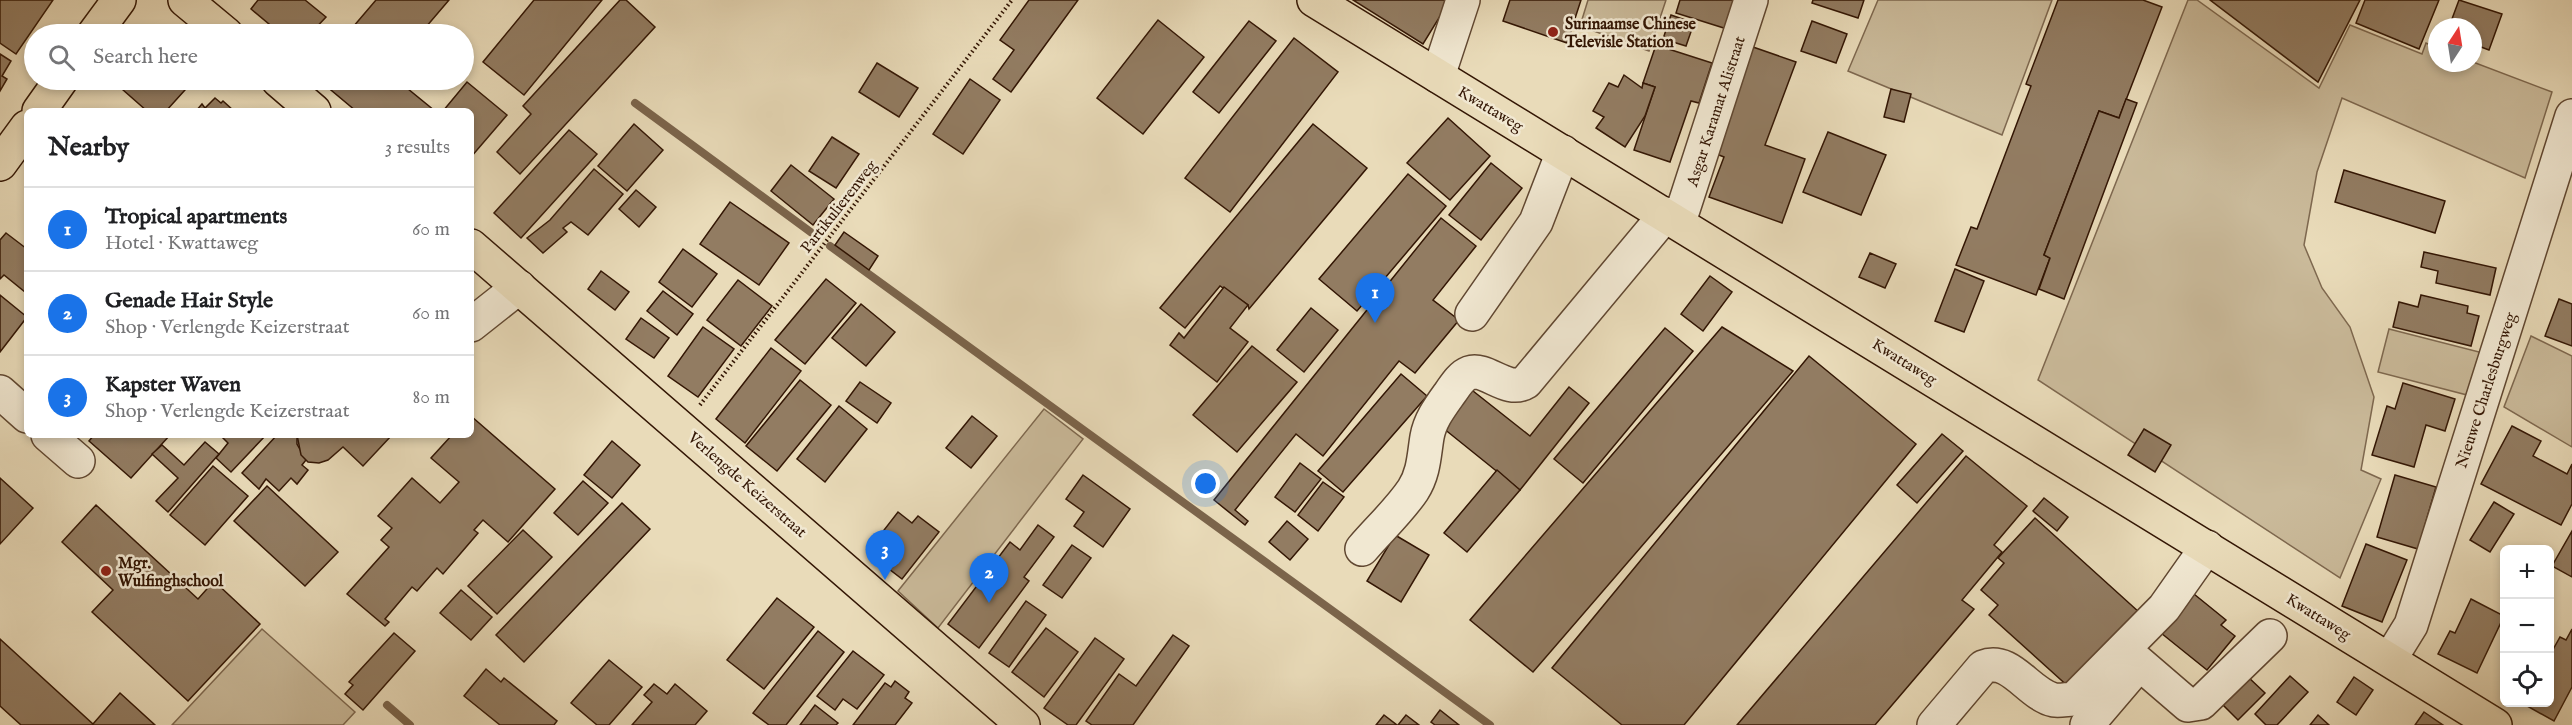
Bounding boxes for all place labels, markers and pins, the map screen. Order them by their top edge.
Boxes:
place label: Surinaamse Chinese Televisle Station [1564,15,1697,53]
marker: Surinaamse Chinese Televisle Station [1546,25,1560,39]
pin: 1 [1356,274,1394,323]
pin: 3 [866,530,904,580]
place label: Mgr. Wulfinghschool [117,554,224,592]
pin: 2 [970,554,1008,603]
marker: Mgr. Wulfinghschool [99,564,113,578]

